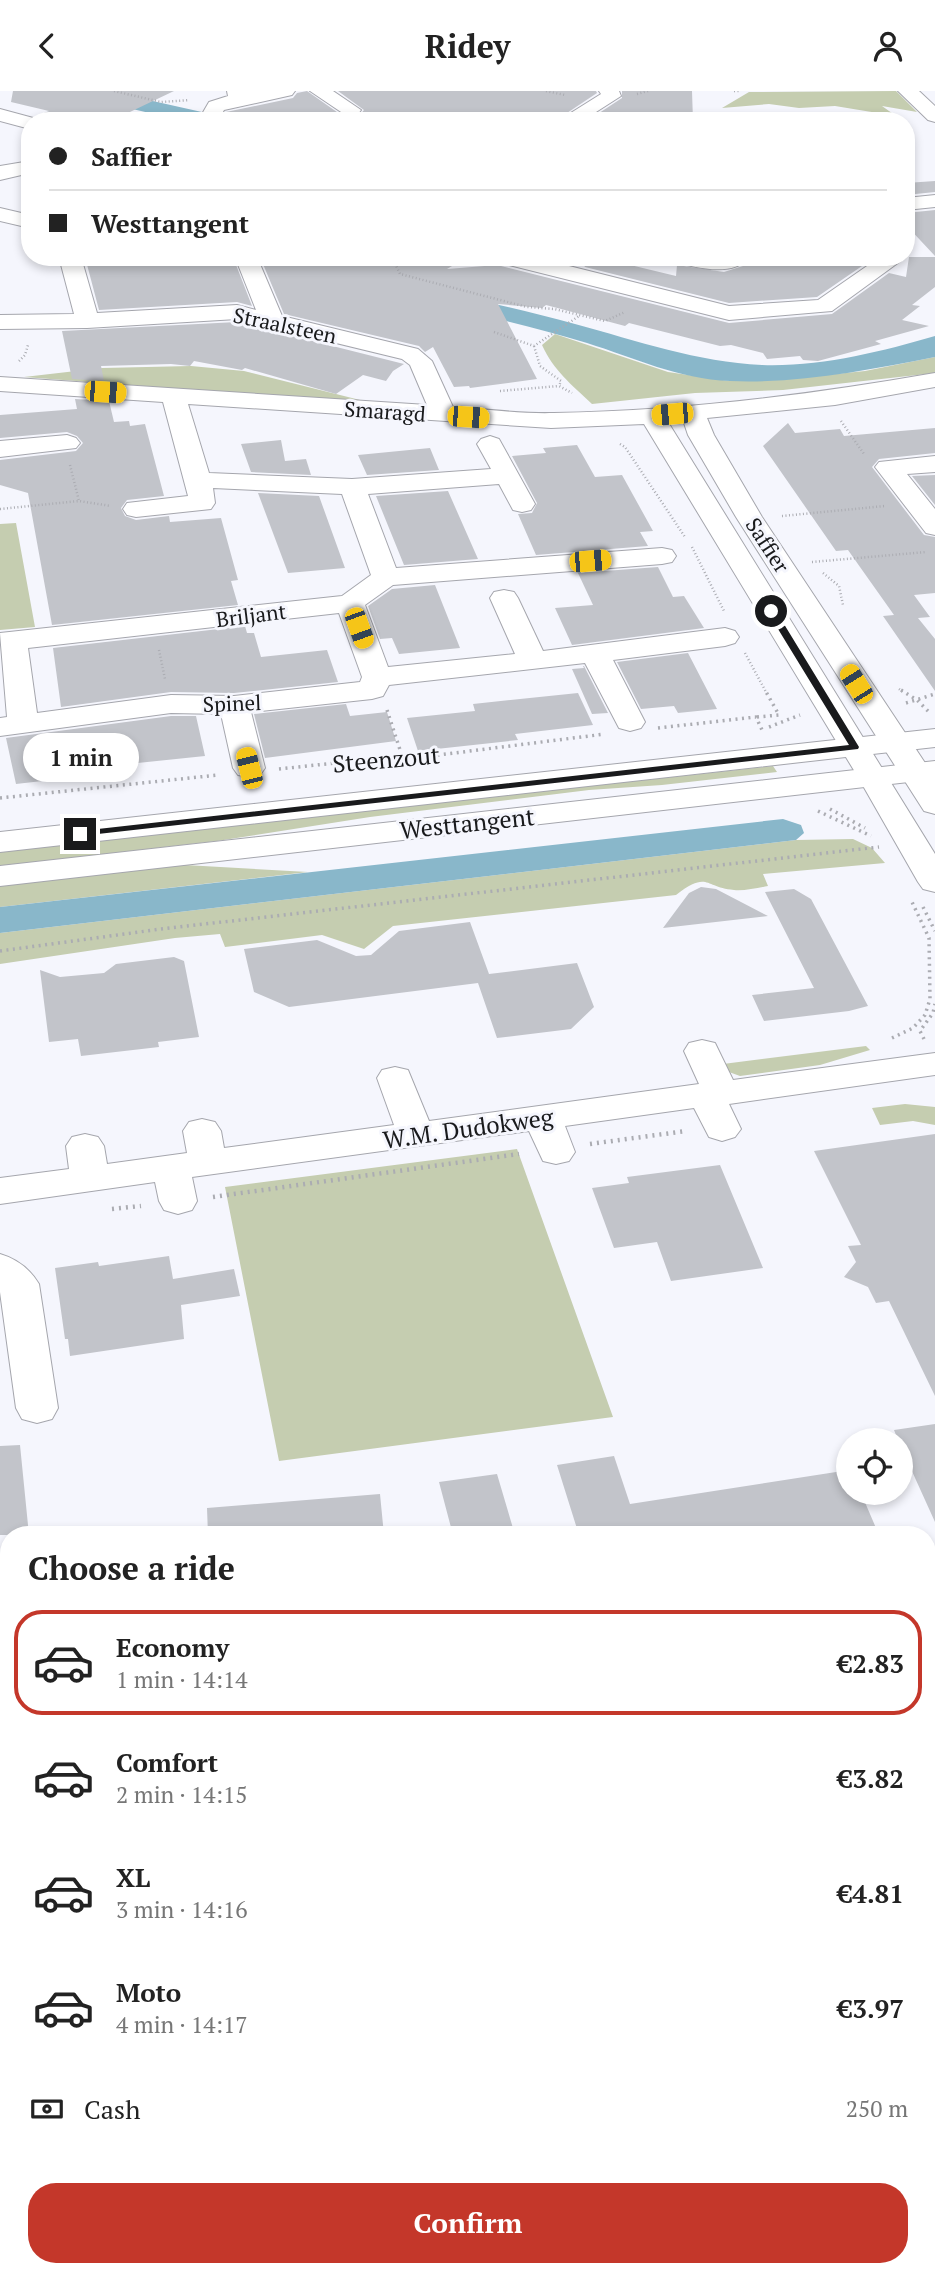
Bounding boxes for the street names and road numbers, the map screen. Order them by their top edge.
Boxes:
street label: Straalsteen [231,300,340,350]
street label: Smaragd [343,394,427,428]
street label: Saffier [740,512,796,578]
street label: Briljant [214,597,288,633]
street label: Spinel [202,688,262,718]
street label: Steenzout [331,738,441,780]
street label: Westtangent [398,800,536,846]
street label: W.M. Dudokweg [381,1100,556,1156]

